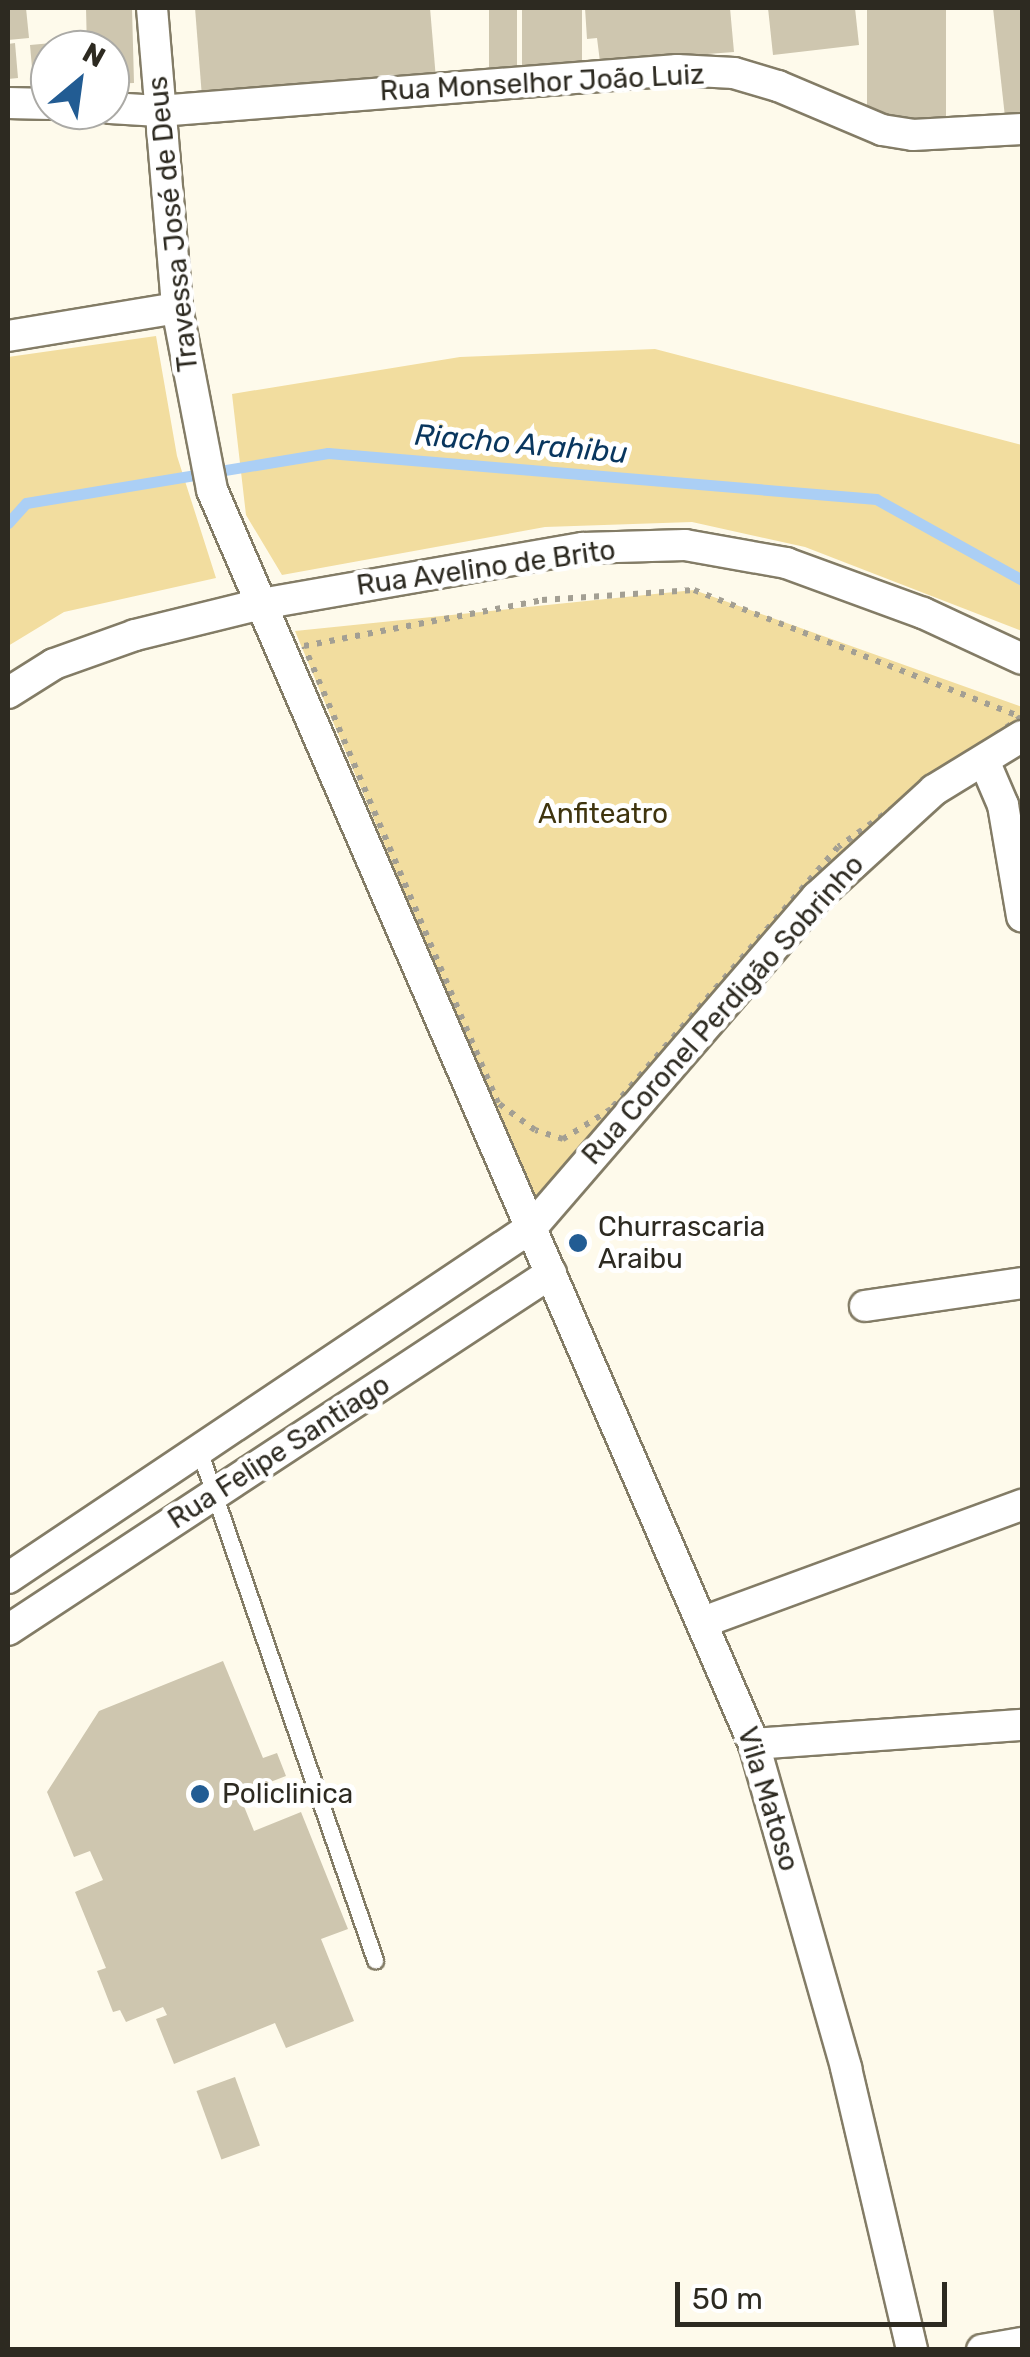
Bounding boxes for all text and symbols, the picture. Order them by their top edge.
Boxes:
north arrow [30,30,130,130]
text: N [77,36,111,74]
street label: Rua Monselhor João Luiz [379,58,705,108]
street label: Travessa José de Deus [141,75,205,373]
water label: Riacho Arahibu [412,417,630,471]
street label: Rua Avelino de Brito [354,533,618,603]
park label: Anfiteatro [538,797,668,831]
street label: Rua Coronel Perdigão Sobrinho [575,848,871,1172]
place label: Churrascaria Araibu [598,1210,765,1276]
marker: Churrascaria Araibu [567,1232,589,1254]
street label: Rua Felipe Santiago [162,1368,396,1536]
street label: Vila Matoso [730,1723,806,1875]
place label: Policlinica [222,1777,353,1811]
marker: Policlinica [187,1781,213,1807]
scale bar [680,2262,952,2324]
text: 50 m [692,2281,763,2317]

